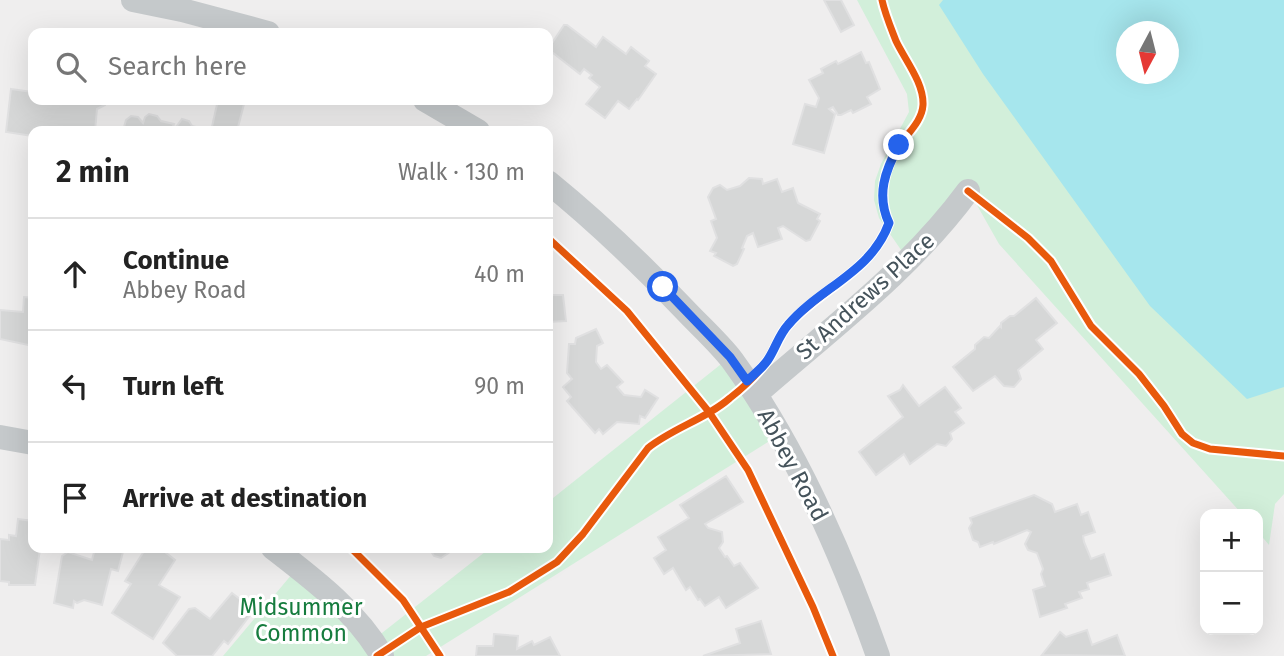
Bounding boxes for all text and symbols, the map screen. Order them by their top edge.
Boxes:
north arrow [1116,21,1179,84]
search box [28,28,553,105]
icon: search [52,48,90,86]
text: Search here [108,51,247,82]
route end [883,129,914,160]
text: 2 min [56,154,130,190]
text: Walk · 130 m [398,158,525,186]
street label: St Andrews Place [790,226,940,366]
text: Continue [123,245,229,276]
icon: ahead [56,255,94,293]
text: 40 m [474,260,525,288]
route start [647,271,678,302]
text: Abbey Road [123,276,246,304]
icon: left [56,367,94,405]
text: Turn left [123,371,224,402]
text: 90 m [474,372,525,400]
street label: Abbey Road [752,404,834,526]
icon: arrive [56,479,94,517]
text: Arrive at destination [123,483,367,514]
map controls [1200,509,1263,635]
button: + [1200,509,1263,572]
button: − [1200,572,1263,635]
park label: Midsummer Common [239,593,363,647]

